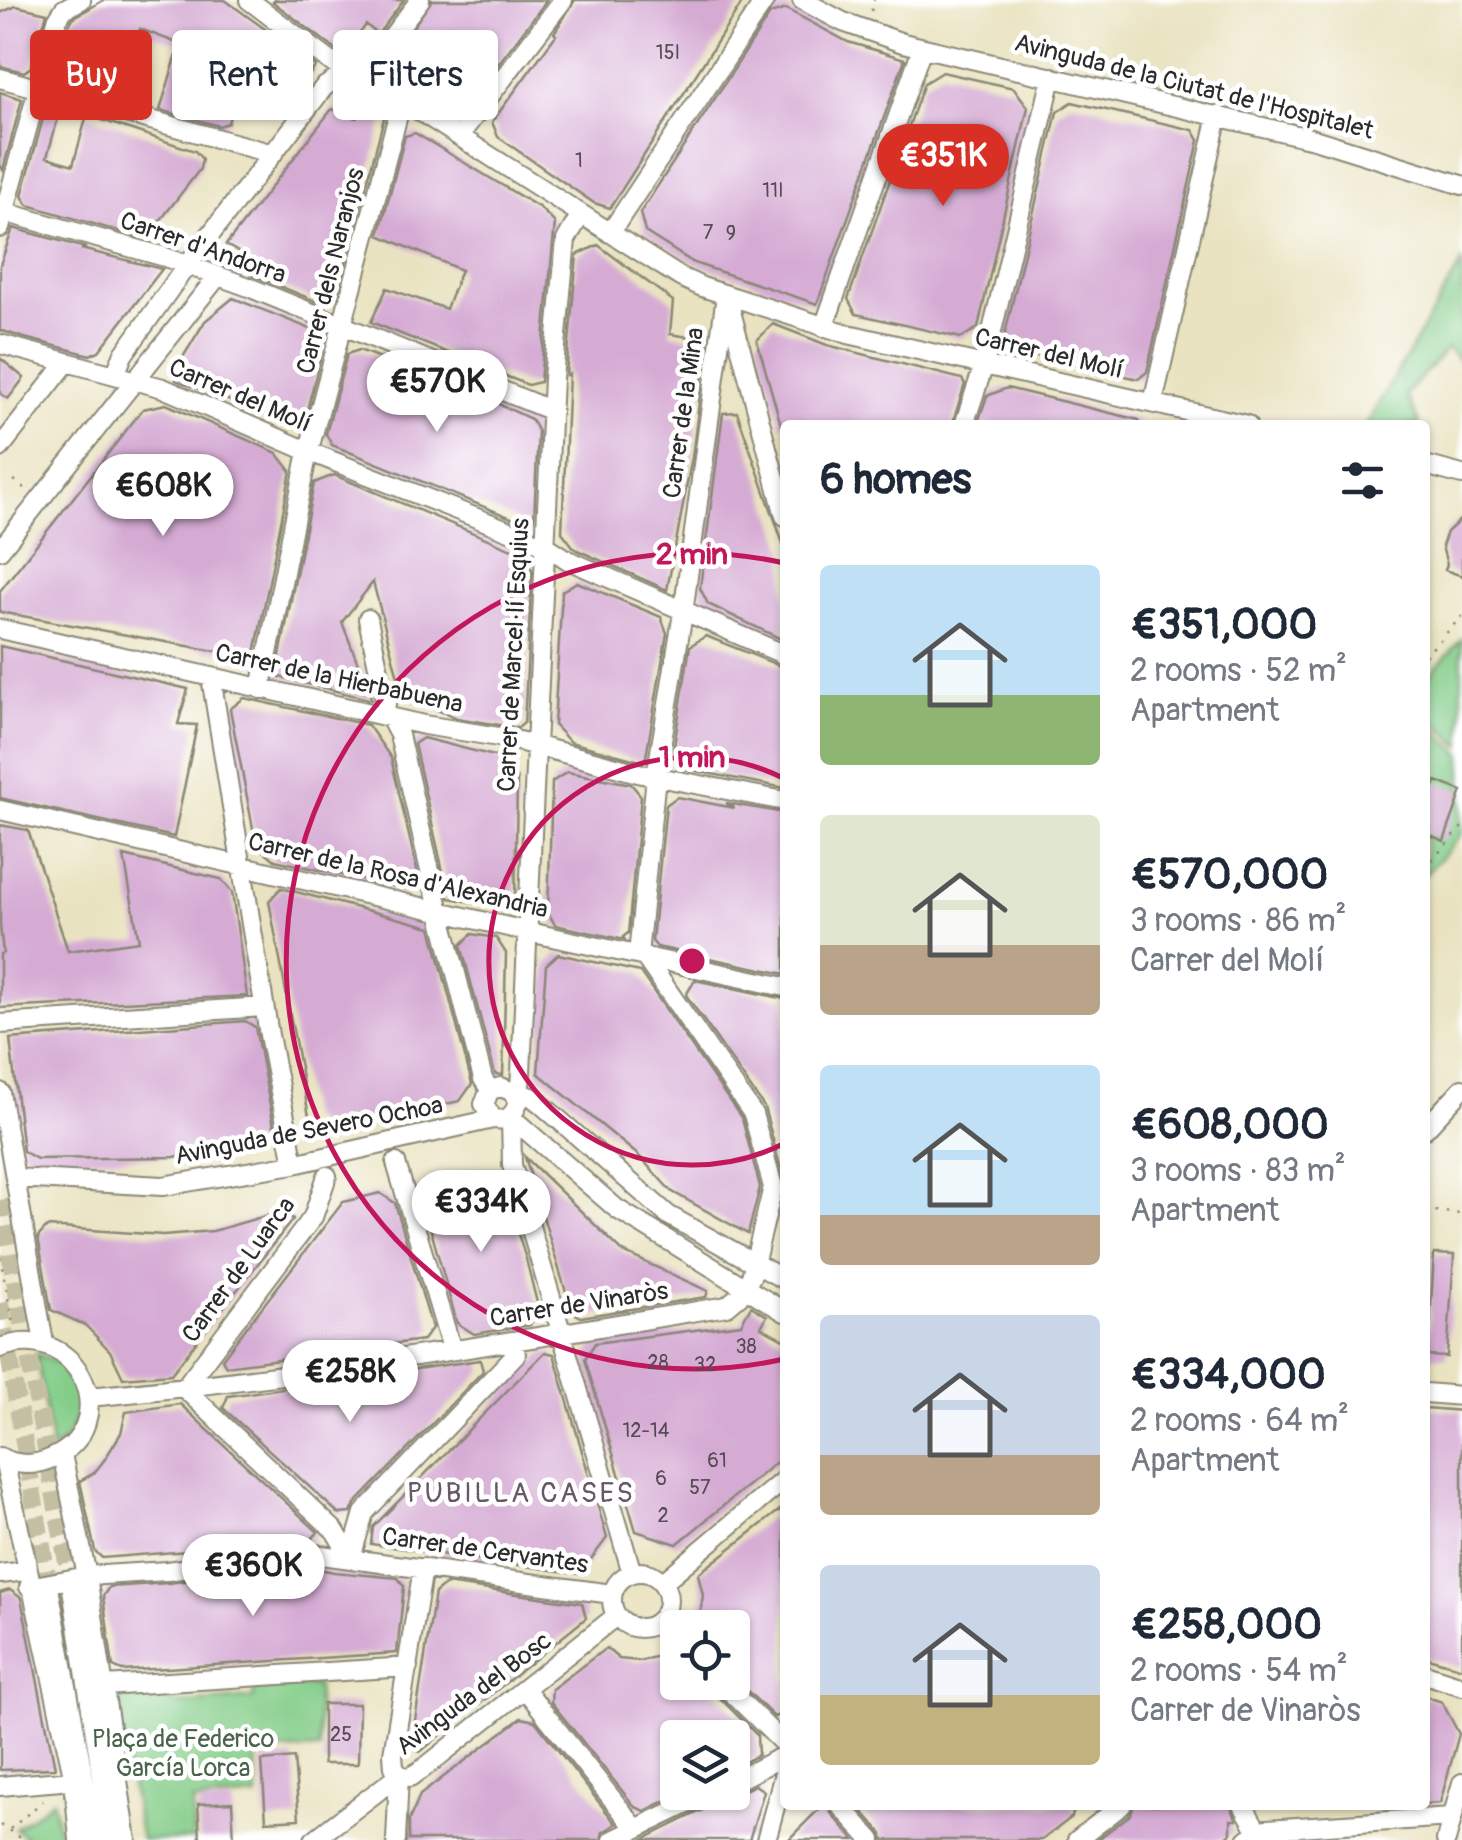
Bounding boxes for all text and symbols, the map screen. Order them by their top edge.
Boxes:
street label: Avinguda de la Ciutat de l'Hospitalet [1011,27,1378,147]
chip: Buy [30,30,152,120]
chip: Rent [172,30,313,120]
chip: Filters [333,30,498,120]
house number: 15I [656,40,680,65]
pin: €351K [873,124,1013,209]
text: €351K [899,136,987,176]
house number: 1 [575,148,583,173]
street label: Carrer dels Naranjos [290,165,372,377]
house number: 11I [762,178,784,203]
street label: Carrer d'Andorra [116,205,290,291]
house number: 7 [703,220,714,245]
house number: 9 [726,221,736,246]
street label: Carrer del Molí [972,322,1126,386]
street label: Carrer de la Mina [657,326,711,500]
pin: €570K [367,350,507,435]
street label: Carrer del Molí [164,352,316,440]
text: €570K [389,362,485,402]
icon: filters [1335,453,1390,508]
pin: €608K [93,454,233,539]
text: 6 homes [820,454,971,506]
text: €608K [114,466,212,506]
street label: Carrer de Marcel·lí Esquius [491,517,537,793]
text: 2 min [656,536,728,573]
text: €351,000 [1130,599,1317,651]
icon: home [900,605,1020,725]
street label: Carrer de la Hierbabuena [212,638,466,720]
text: 2 rooms · 52 m² [1130,651,1347,691]
text: Apartment [1130,691,1279,731]
text: 1 min [659,739,725,776]
street label: Carrer de la Rosa d'Alexandria [245,826,551,926]
text: €570,000 [1130,849,1328,901]
icon: home [900,855,1020,975]
text: 3 rooms · 86 m² [1130,901,1347,941]
text: Carrer del Molí [1130,941,1324,981]
centre of rings [674,943,710,979]
street label: Avinguda de Severo Ochoa [172,1090,446,1172]
text: €608,000 [1130,1099,1329,1151]
icon: home [900,1105,1020,1225]
text: 3 rooms · 83 m² [1130,1151,1346,1191]
pin: €334K [411,1170,551,1255]
text: €334K [434,1182,528,1222]
street label: Carrer de Luarca [176,1191,302,1349]
text: Apartment [1130,1191,1279,1231]
street label: Carrer de Vinaròs [488,1276,670,1334]
house number: 38 [735,1334,757,1359]
pin: €258K [280,1340,420,1425]
text: €334,000 [1130,1349,1326,1401]
house number: 28 [647,1350,669,1375]
text: €258K [304,1352,396,1392]
house number: 32 [694,1352,716,1377]
icon: home [900,1355,1020,1475]
text: 2 rooms · 64 m² [1130,1401,1349,1441]
house number: 12-14 [623,1418,670,1443]
text: Apartment [1130,1441,1279,1481]
house number: 61 [707,1448,727,1473]
house number: 6 [655,1466,667,1491]
house number: 57 [689,1475,711,1500]
district label: PUBILLA CASES [407,1476,635,1511]
house number: 2 [657,1503,669,1528]
street label: Carrer de Cervantes [380,1521,590,1581]
pin: €360K [183,1534,323,1619]
text: €360K [204,1546,302,1586]
text: €258,000 [1130,1599,1322,1651]
icon: home [900,1605,1020,1725]
map controls [660,1610,750,1810]
button: locate [660,1610,750,1700]
street label: Avinguda del Bosc [390,1626,558,1762]
text: 2 rooms · 54 m² [1130,1651,1348,1691]
text: Carrer de Vinaròs [1130,1691,1360,1731]
button: layers [660,1720,750,1810]
house number: 25 [330,1722,352,1747]
park label: Plaça de Federico García Lorca [92,1724,274,1784]

